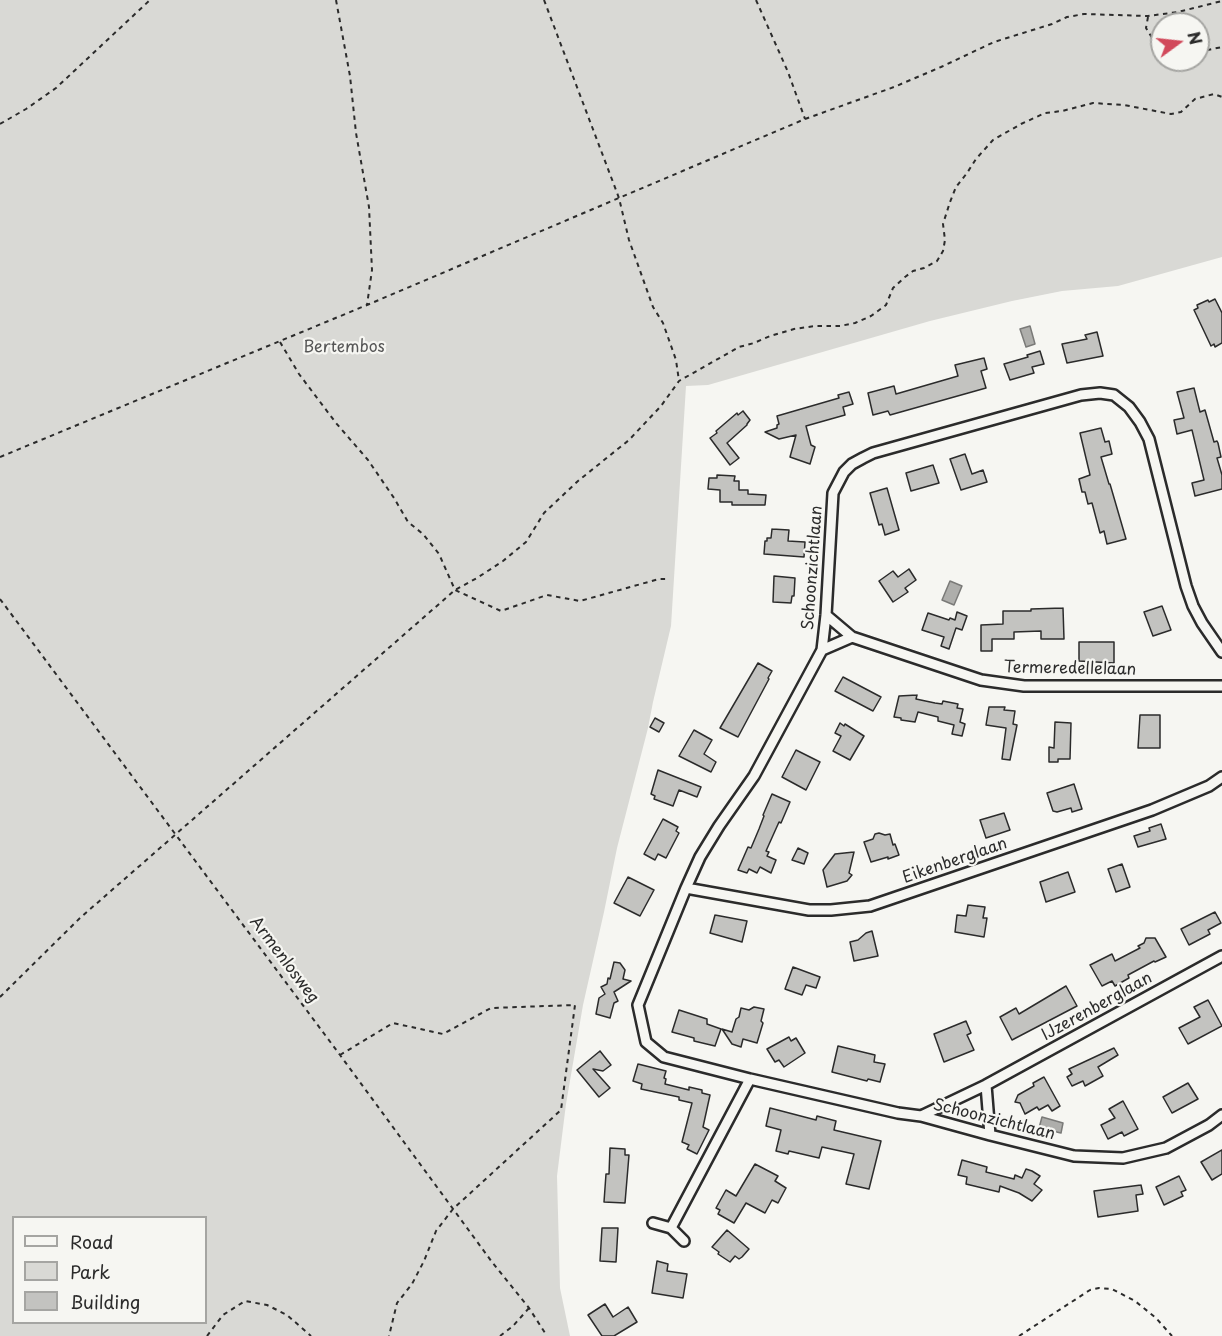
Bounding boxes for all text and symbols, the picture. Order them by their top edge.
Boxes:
north arrow [1150,12,1210,72]
text: N [1182,29,1209,47]
park label: Bertembos [303,338,385,358]
street label: Schoonzichtlaan [799,505,827,631]
street label: Termeredellelaan [1004,658,1136,680]
street label: Eikenberglaan [900,834,1010,888]
street label: Armenlosweg [245,913,323,1007]
street label: IJzerenberglaan [1038,969,1156,1045]
street label: Schoonzichtlaan [931,1096,1057,1144]
legend [12,1216,207,1324]
text: Road [70,1228,114,1255]
text: Park [70,1258,110,1285]
text: Building [70,1288,140,1315]

